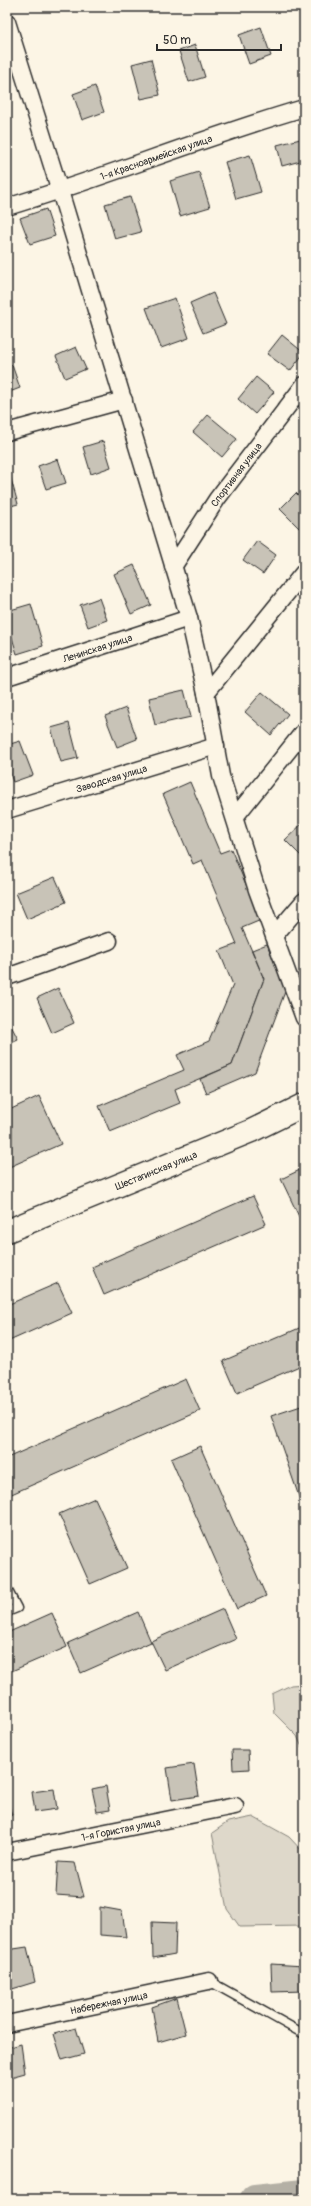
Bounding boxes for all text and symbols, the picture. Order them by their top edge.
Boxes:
scale bar [157,26,281,52]
text: 50 m [163,33,191,48]
street label: 1-я Красноармейская улица [98,133,214,183]
street label: Спортивная улица [209,440,265,509]
street label: Ленинская улица [61,632,134,666]
street label: Заводская улица [75,762,149,796]
street label: Шестагинская улица [114,1149,199,1193]
street label: 1-я Гористая улица [80,1816,162,1844]
street label: Набережная улица [69,1989,149,2017]

